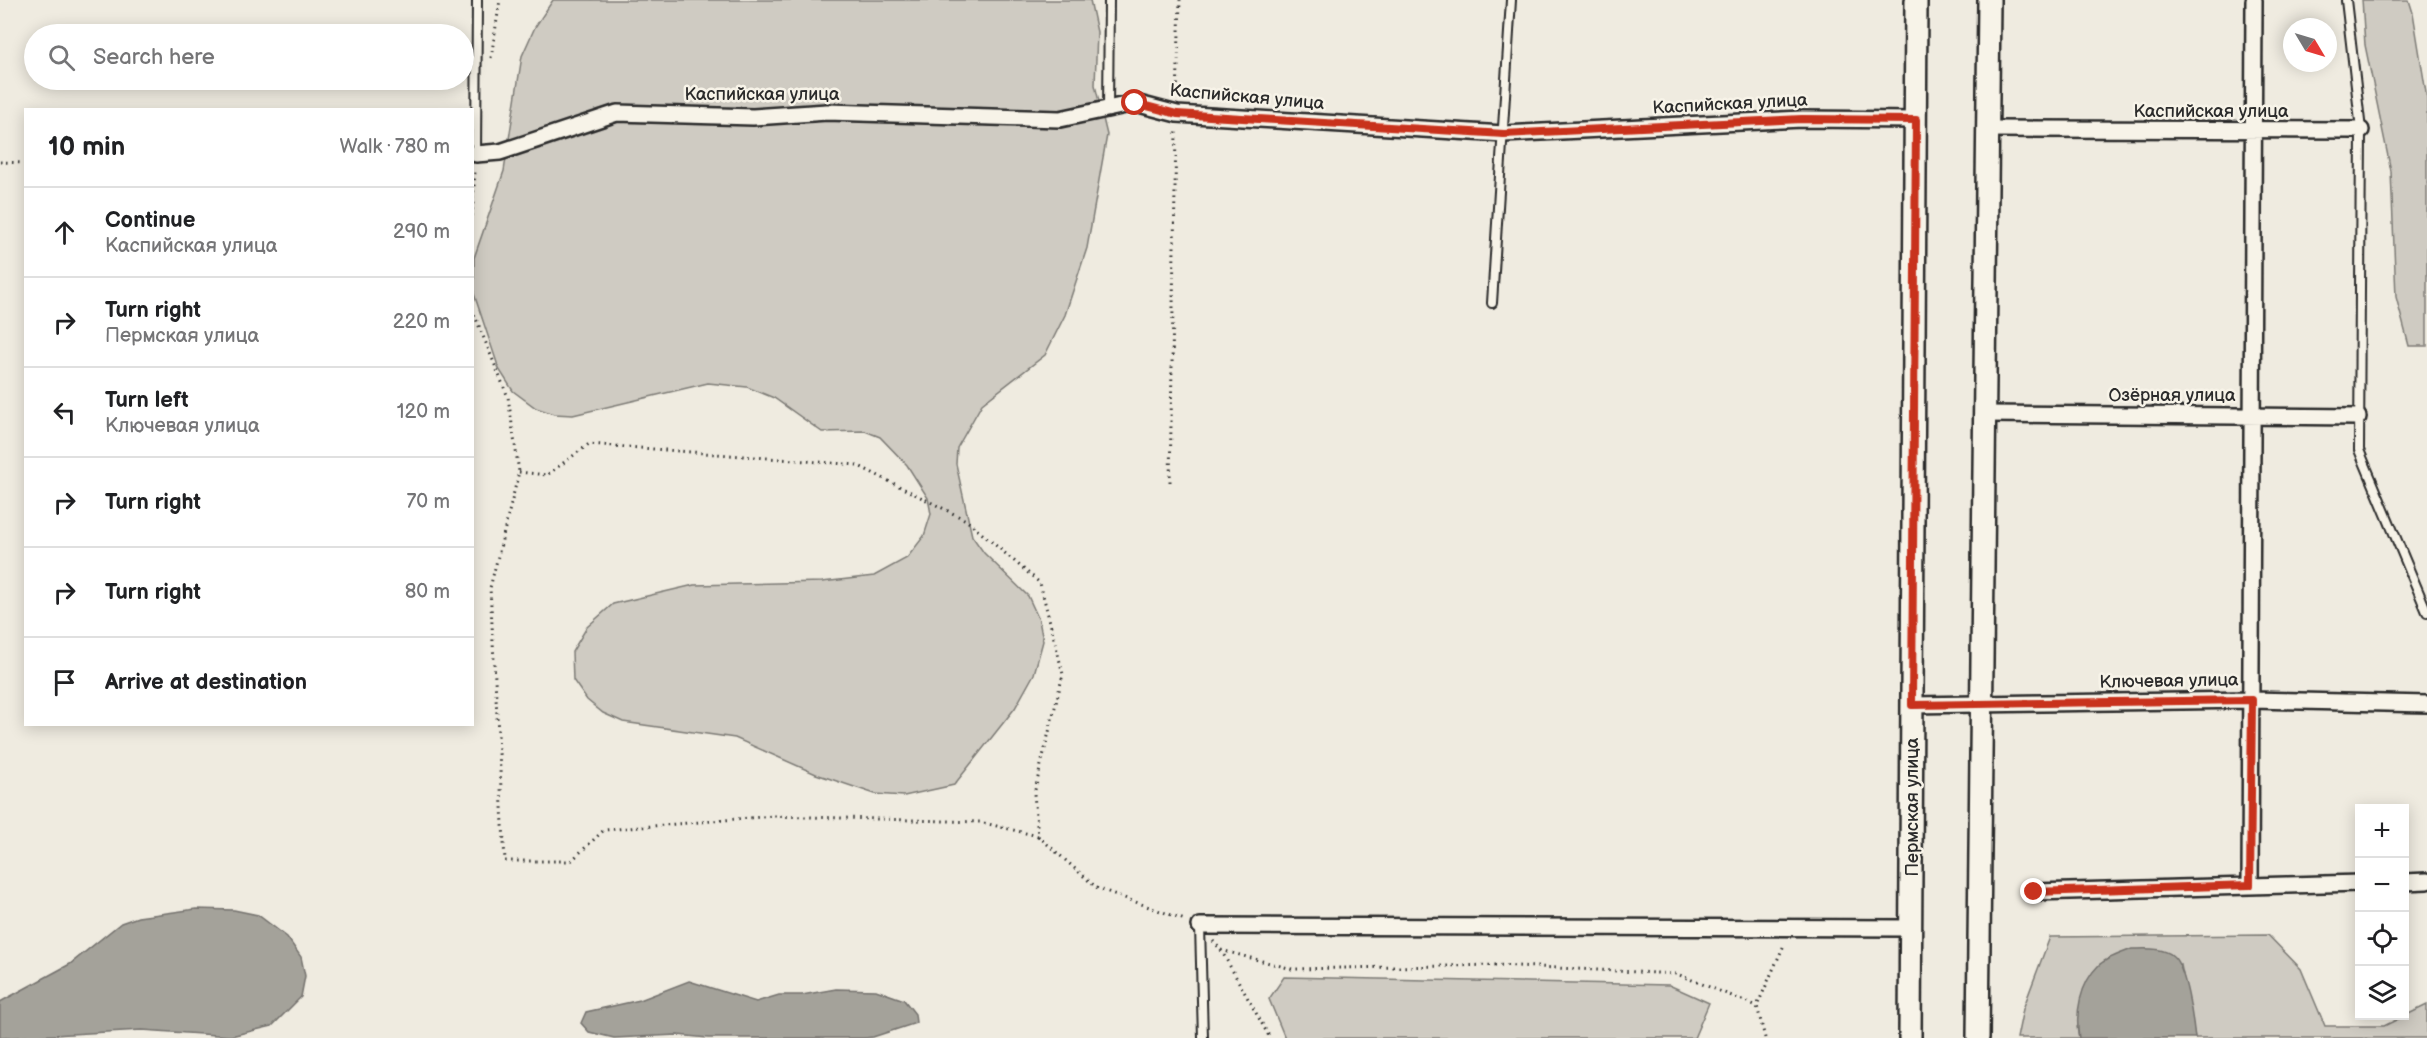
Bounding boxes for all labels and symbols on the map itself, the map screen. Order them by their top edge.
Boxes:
north arrow [2283,18,2337,72]
street label: Каспийская улица [1169,80,1326,114]
street label: Каспийская улица [684,84,840,105]
route start [1121,89,1147,115]
street label: Каспийская улица [1652,89,1808,119]
street label: Каспийская улица [2133,101,2289,122]
street label: Озёрная улица [2108,385,2236,406]
street label: Ключевая улица [2099,669,2239,693]
street label: Пермская улица [1902,737,1923,876]
route end [2020,878,2046,904]

